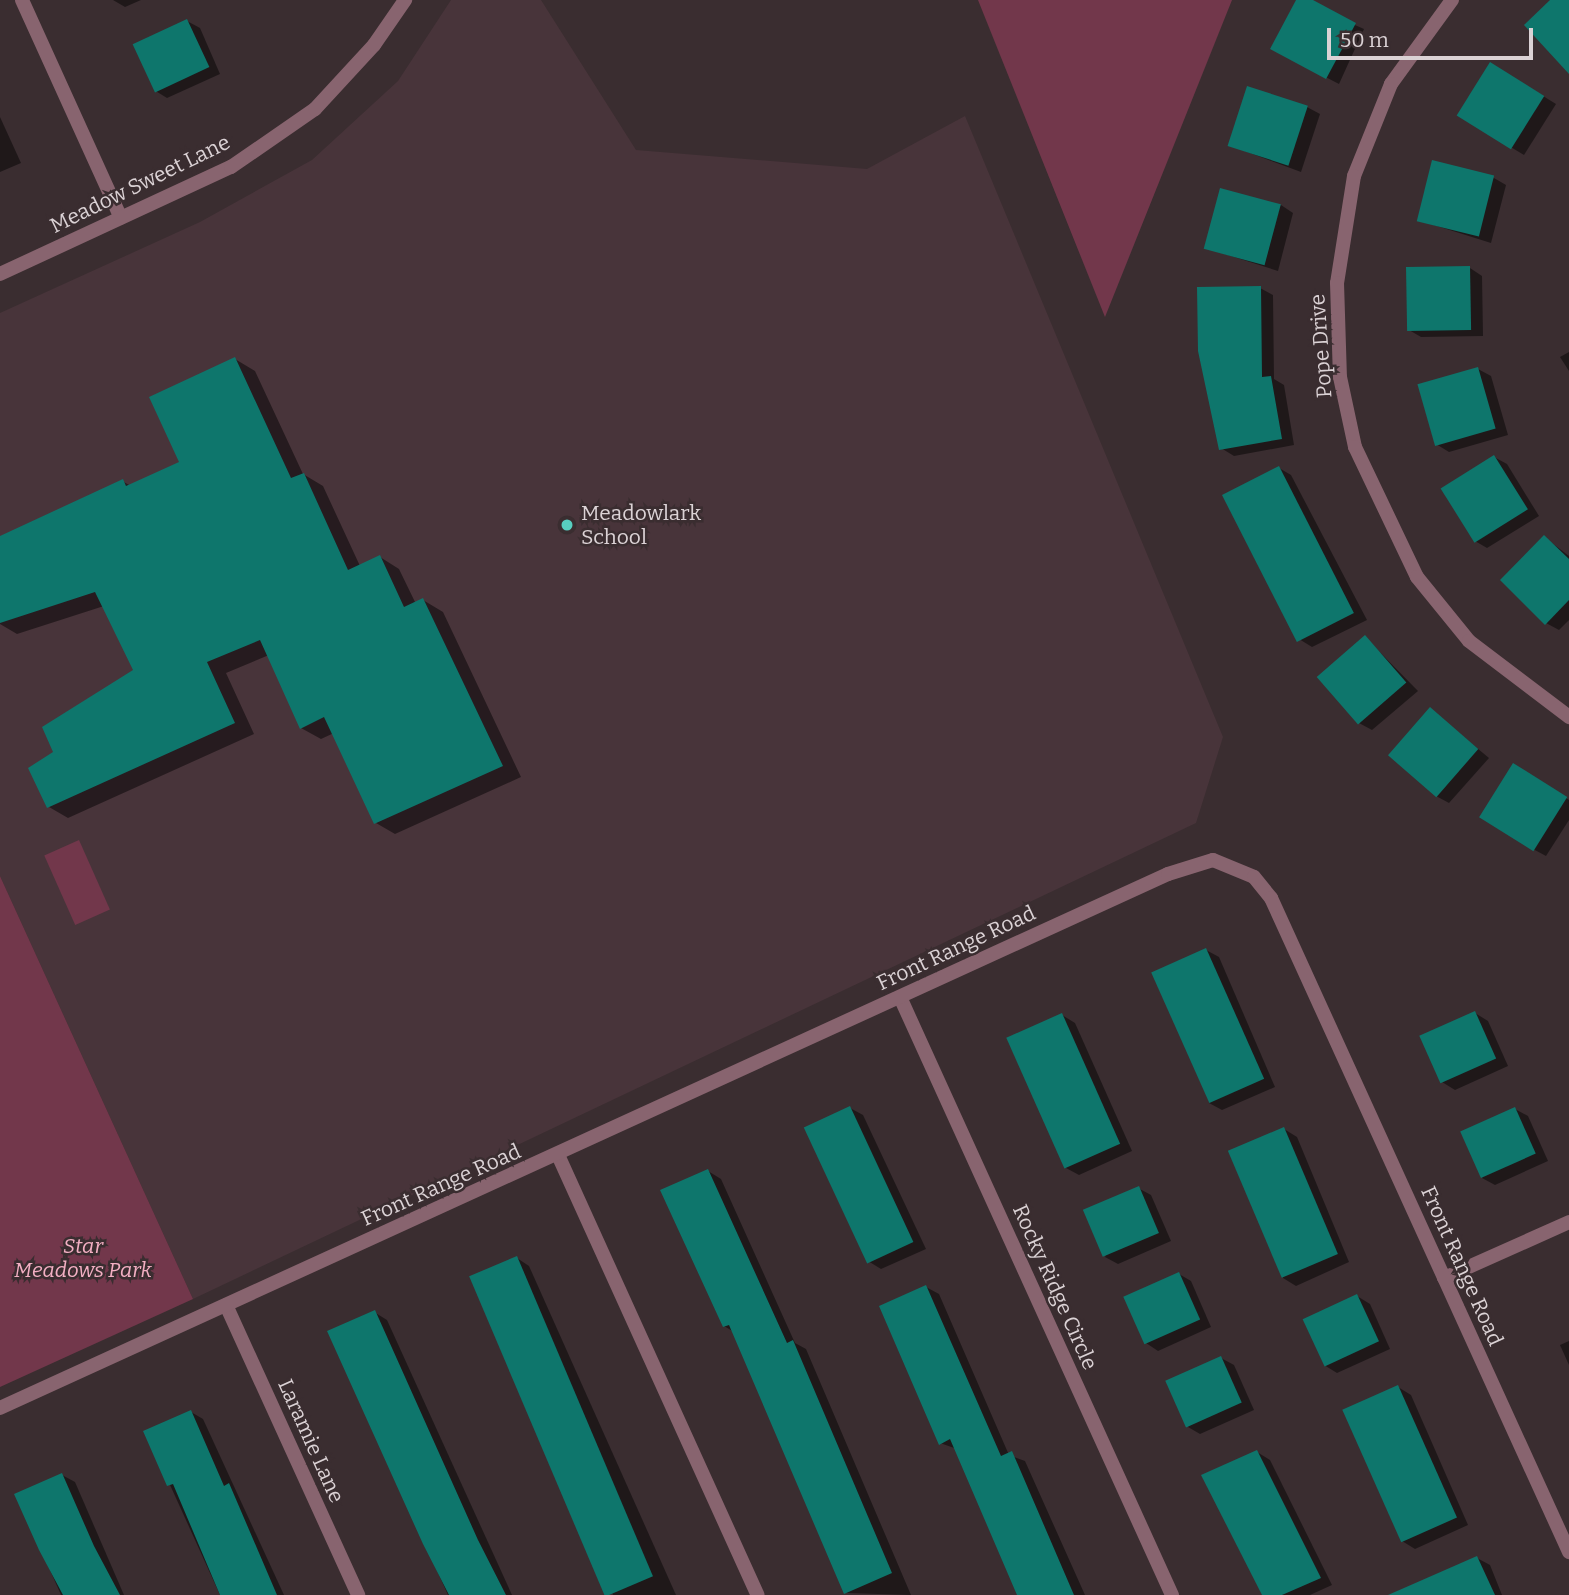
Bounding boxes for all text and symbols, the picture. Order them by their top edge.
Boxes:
scale bar [1331,14,1538,58]
text: 50 m [1340,27,1389,53]
street label: Meadow Sweet Lane [46,129,234,239]
street label: Pope Drive [1305,293,1337,399]
place label: Meadowlark School [581,500,701,550]
marker: Meadowlark School [559,517,575,533]
street label: Front Range Road [873,900,1039,996]
street label: Front Range Road [357,1138,525,1232]
street label: Front Range Road [1415,1182,1509,1350]
street label: Rocky Ridge Circle [1007,1200,1103,1374]
park label: Star Meadows Park [14,1233,152,1283]
street label: Laramie Lane [273,1375,349,1507]

